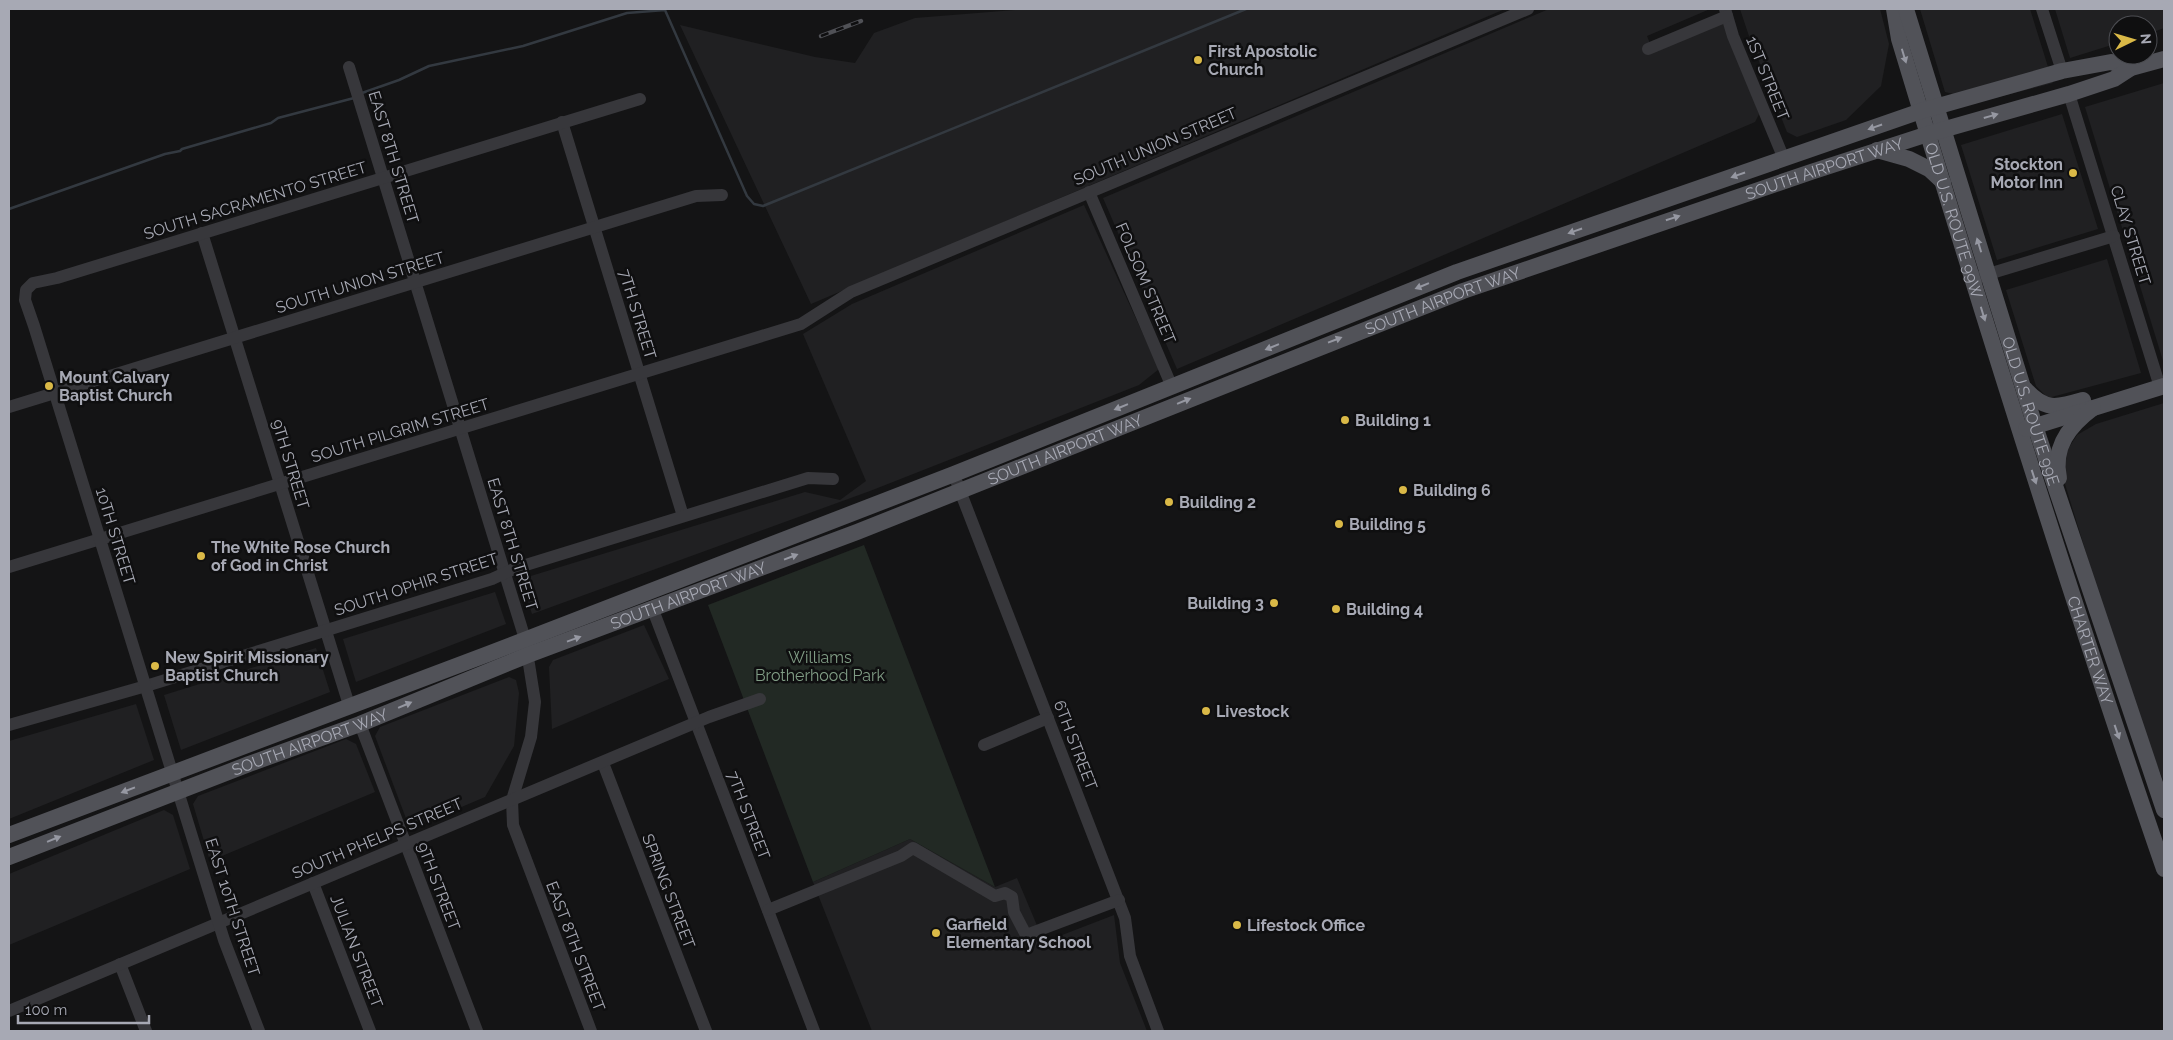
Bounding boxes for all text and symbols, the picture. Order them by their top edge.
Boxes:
north arrow [2108,15,2158,65]
street label: 1ST STREET [1742,33,1793,123]
text: N [2138,33,2154,45]
place label: First Apostolic Church [1208,42,1317,79]
one-way arrow [1901,49,1909,64]
marker: First Apostolic Church [1192,54,1204,66]
street label: EAST 8TH STREET [364,89,423,226]
street label: SOUTH UNION STREET [1071,103,1240,189]
one-way arrow [1983,111,1998,119]
one-way arrow [1867,123,1882,131]
street label: SOUTH AIRPORT WAY [1743,133,1906,204]
street label: OLD U.S. ROUTE 99W [1921,140,1987,301]
place label: Stockton Motor Inn [1990,155,2063,192]
street label: SOUTH SACRAMENTO STREET [141,157,369,244]
marker: Stockton Motor Inn [2067,167,2079,179]
one-way arrow [1730,172,1745,179]
street label: CLAY STREET [2106,183,2155,287]
one-way arrow [1666,214,1681,222]
street label: FOLSOM STREET [1111,220,1180,347]
one-way arrow [1567,227,1582,235]
one-way arrow [1975,238,1983,253]
street label: SOUTH UNION STREET [273,248,447,317]
street label: SOUTH AIRPORT WAY [1362,263,1524,339]
street label: 7TH STREET [615,267,660,362]
one-way arrow [1415,282,1429,290]
one-way arrow [1980,307,1988,322]
street label: OLD U.S. ROUTE 99E [1998,334,2063,488]
one-way arrow [1328,336,1342,344]
one-way arrow [1265,343,1279,351]
place label: Mount Calvary Baptist Church [59,368,172,405]
marker: Mount Calvary Baptist Church [43,380,55,392]
street label: SOUTH PILGRIM STREET [309,394,492,467]
one-way arrow [1177,397,1192,405]
one-way arrow [1114,404,1128,412]
street label: SOUTH AIRPORT WAY [985,410,1146,489]
place label: Building 1 [1355,411,1431,430]
marker: Building 1 [1339,414,1351,426]
street label: 9TH STREET [268,417,313,512]
one-way arrow [2031,470,2039,485]
street label: EAST 8TH STREET [483,476,542,613]
place label: Building 6 [1413,481,1491,500]
marker: Building 6 [1397,484,1409,496]
street label: 10TH STREET [92,485,139,587]
place label: Building 2 [1179,493,1256,512]
marker: Building 2 [1163,496,1175,508]
place label: Building 5 [1349,515,1426,534]
marker: Building 5 [1333,518,1345,530]
place label: The White Rose Church of God in Christ [211,538,390,575]
street label: SOUTH OPHIR STREET [332,549,501,620]
marker: The White Rose Church of God in Christ [195,550,207,562]
one-way arrow [784,553,799,560]
street label: SOUTH AIRPORT WAY [608,558,770,633]
place label: Building 3 [1187,594,1264,613]
street label: CHARTER WAY [2063,594,2117,708]
marker: Building 3 [1268,597,1280,609]
place label: Building 4 [1346,600,1423,619]
marker: Building 4 [1330,603,1342,615]
one-way arrow [567,635,582,643]
place label: New Spirit Missionary Baptist Church [165,648,329,685]
park label: Williams Brotherhood Park [755,648,886,685]
marker: New Spirit Missionary Baptist Church [149,660,161,672]
street label: 6TH STREET [1050,698,1101,793]
one-way arrow [398,700,412,708]
place label: Livestock [1216,702,1289,721]
street label: SOUTH AIRPORT WAY [229,704,391,780]
marker: Livestock [1200,705,1212,717]
one-way arrow [2113,725,2121,740]
street label: 7TH STREET [723,768,774,862]
one-way arrow [120,786,135,794]
street label: SOUTH PHELPS STREET [289,794,465,883]
street label: SPRING STREET [638,831,699,951]
one-way arrow [47,834,61,842]
street label: EAST 10TH STREET [201,836,264,979]
street label: 9TH STREET [413,839,464,933]
street label: EAST 8TH STREET [542,879,609,1014]
street label: JULIAN STREET [326,892,387,1011]
place label: Garfield Elementary School [946,915,1092,952]
place label: Lifestock Office [1247,916,1366,935]
marker: Lifestock Office [1231,919,1243,931]
marker: Garfield Elementary School [930,927,942,939]
scale bar [18,992,149,1024]
text: 100 m [25,1001,67,1019]

